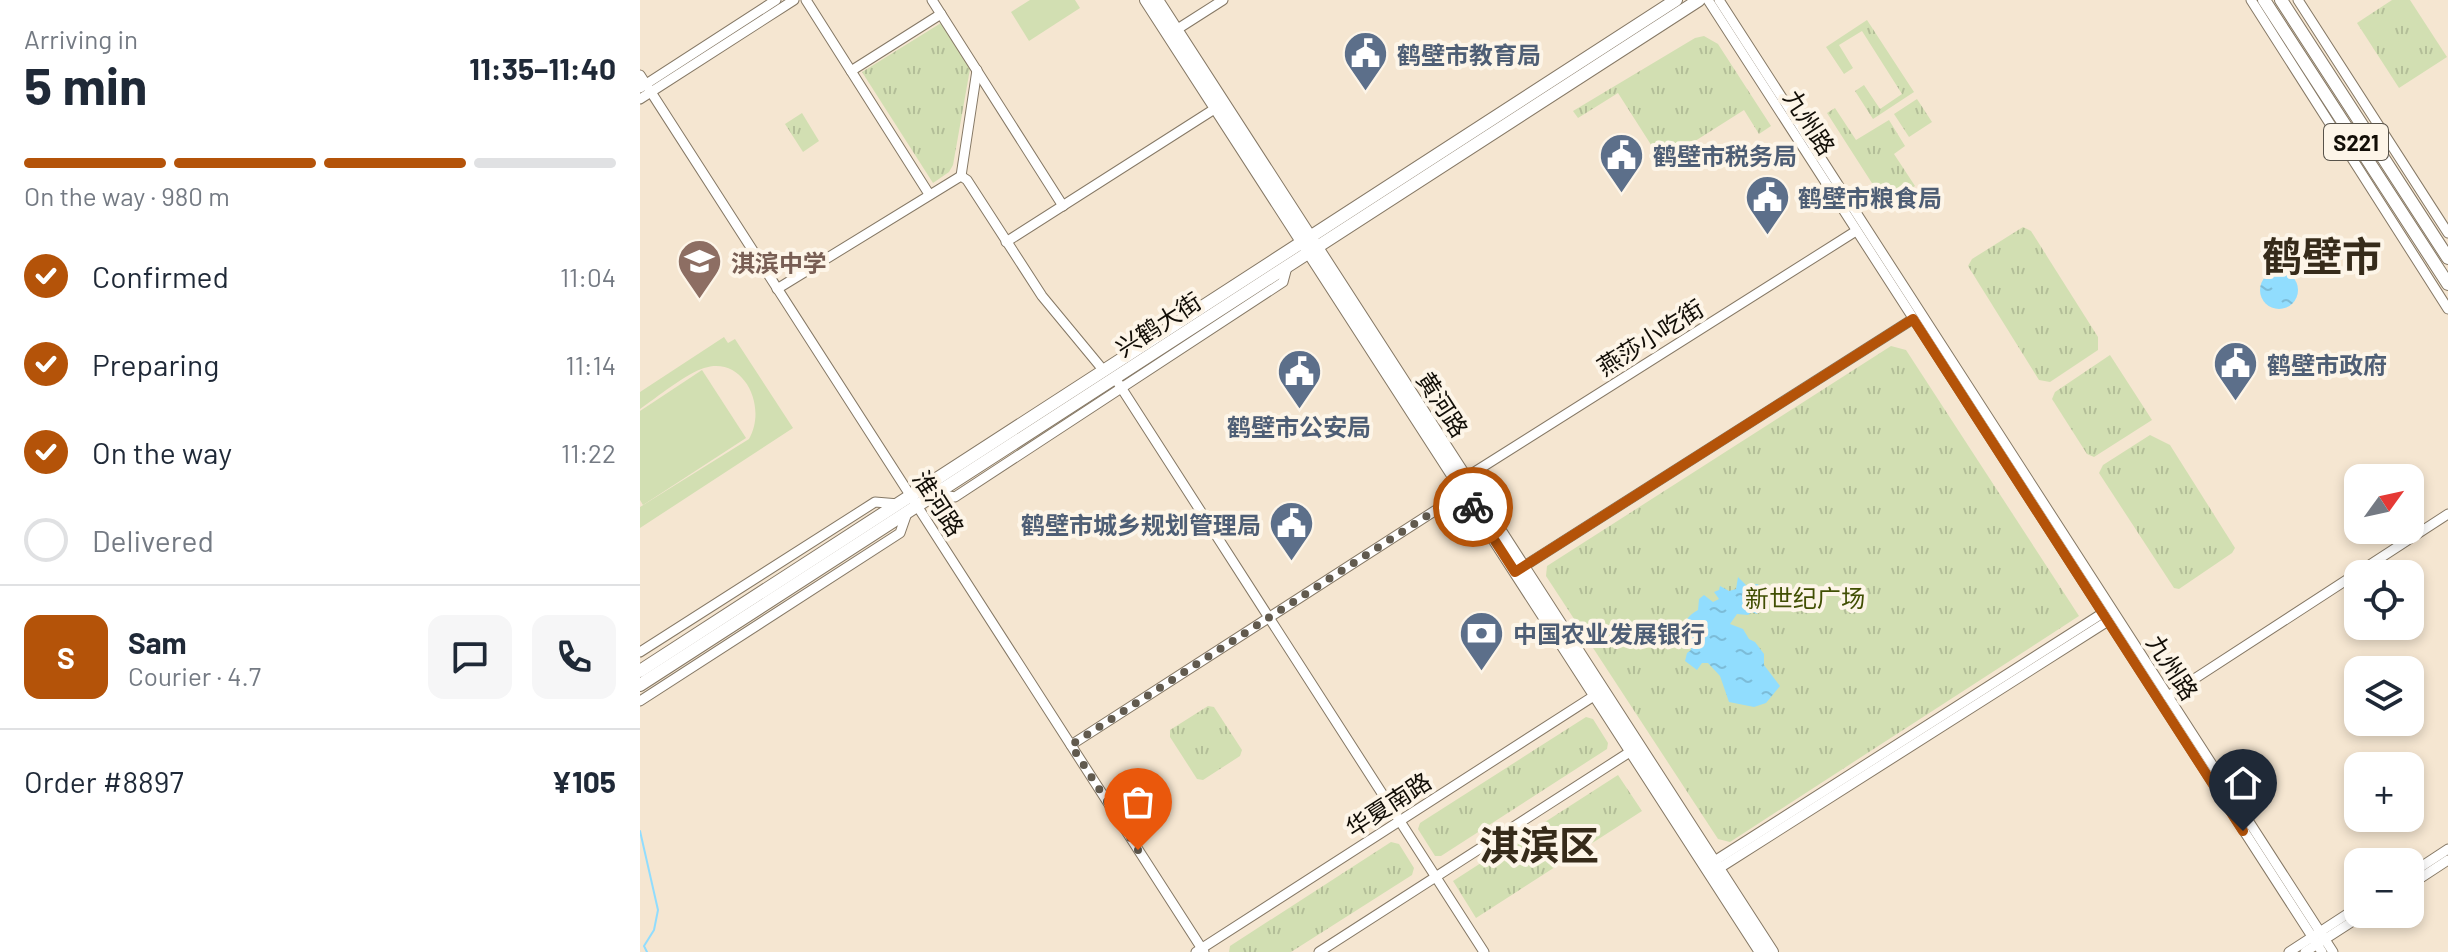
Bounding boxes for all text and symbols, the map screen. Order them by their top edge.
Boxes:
text: Arriving in [24,23,138,54]
public building icon: 鹤壁市教育局 [1342,30,1390,93]
place label: 鹤壁市教育局 [1397,40,1541,69]
text: 11:35–11:40 [469,50,616,86]
text: 5 min [24,53,148,115]
street label: 九州路 [1778,84,1842,160]
road number: S221 [2324,124,2388,160]
public building icon: 鹤壁市税务局 [1598,131,1646,194]
place label: 鹤壁市税务局 [1653,141,1797,170]
public building icon: 鹤壁市粮食局 [1743,173,1791,236]
text: On the way · 980 m [24,180,230,211]
place label: 鹤壁市粮食局 [1798,183,1942,212]
district label: 鹤壁市 [2262,231,2382,279]
school or university icon: 淇滨中学 [676,238,724,301]
place label: 淇滨中学 [731,248,827,277]
icon: check [24,254,68,298]
text: Confirmed [92,258,229,294]
text: 11:04 [560,261,616,292]
street label: 兴鹤大街 [1110,286,1206,362]
street label: 燕莎小吃街 [1591,293,1709,381]
public building icon: 鹤壁市政府 [2212,340,2260,403]
icon: check [24,342,68,386]
text: Preparing [92,346,219,382]
public building icon: 鹤壁市公安局 [1275,348,1323,411]
text: 11:14 [565,349,616,380]
place label: 鹤壁市政府 [2267,350,2387,379]
street label: 黄河路 [1411,366,1475,442]
place label: 鹤壁市公安局 [1227,412,1371,441]
icon: check [24,430,68,474]
text: On the way [92,434,232,470]
text: 11:22 [561,437,616,468]
north arrow [2344,464,2424,544]
map controls [2344,464,2424,928]
street label: 淮河路 [907,465,971,541]
courier [1433,467,1513,547]
icon: bike [1451,485,1495,529]
public building icon: 鹤壁市城乡规划管理局 [1268,500,1316,563]
place label: 鹤壁市城乡规划管理局 [1021,510,1261,539]
text: Delivered [92,522,214,558]
button: locate [2344,560,2424,640]
park label: 新世纪广场 [1745,583,1865,612]
bank icon: 中国农业发展银行 [1458,609,1506,672]
button: chat [428,615,512,699]
button: phone [532,615,616,699]
place label: 中国农业发展银行 [1513,619,1705,648]
text: Sam [128,624,187,660]
street label: 九州路 [2141,629,2205,705]
text: S [57,639,75,675]
button: layers [2344,656,2424,736]
text: Courier · 4.7 [128,660,261,691]
pin [2209,749,2277,831]
button: + [2344,752,2424,832]
icon: home [2221,761,2265,805]
text: Order #8897 [24,763,184,799]
text: ¥105 [552,763,616,799]
street label: 华夏南路 [1340,766,1436,842]
pin [1104,768,1172,850]
icon: bag [1116,780,1160,824]
district label: 淇滨区 [1479,820,1599,868]
button: − [2344,848,2424,928]

